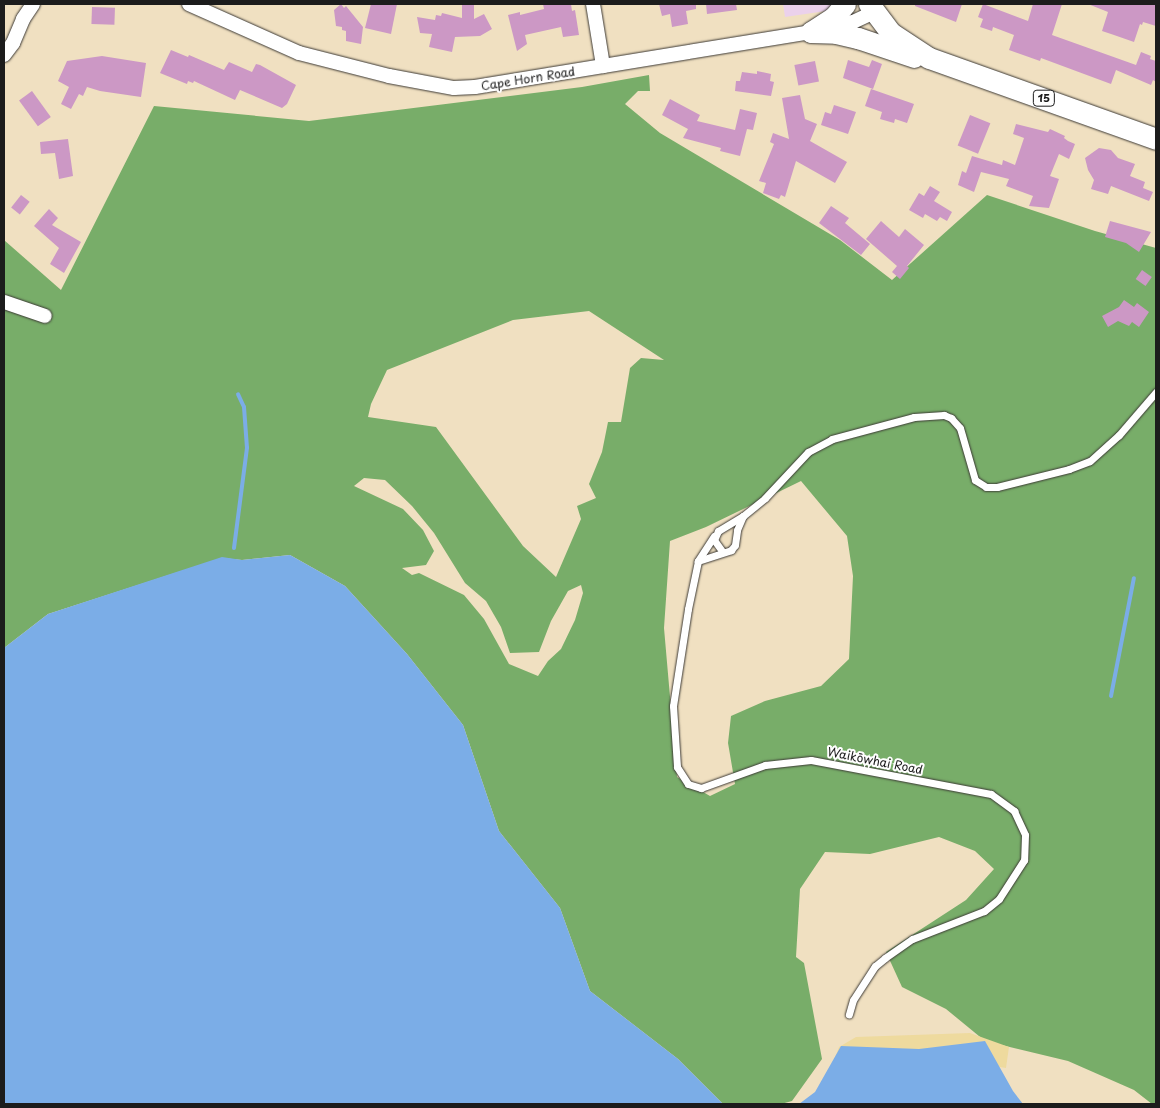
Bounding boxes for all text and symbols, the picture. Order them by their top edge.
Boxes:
street label: Cape Horn Road [480,64,576,94]
road number: 15 [1033,90,1055,106]
street label: Waikōwhai Road [826,745,924,777]

